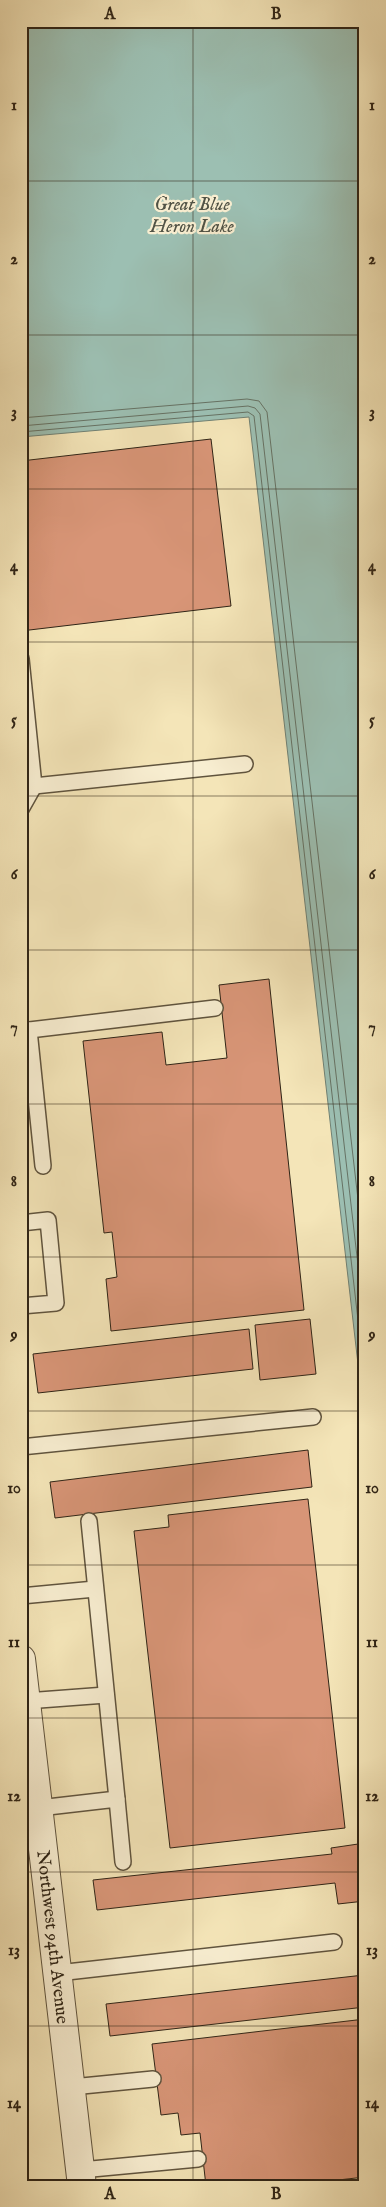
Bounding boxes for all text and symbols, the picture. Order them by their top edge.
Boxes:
text: A [104,5,117,25]
text: B [271,5,282,25]
text: 1 [11,96,17,116]
text: 1 [369,96,375,116]
water label: Great Blue Heron Lake [149,193,235,239]
text: 2 [10,250,18,270]
text: 2 [368,250,376,270]
text: 3 [11,403,17,423]
text: 3 [369,403,375,423]
text: 4 [10,557,19,577]
text: 4 [368,557,377,577]
text: 5 [11,711,17,731]
text: 5 [369,711,375,731]
text: 6 [11,865,19,885]
text: 6 [369,865,377,885]
text: 7 [10,1018,18,1038]
text: 7 [368,1018,376,1038]
text: 8 [11,1172,17,1192]
text: 8 [369,1172,375,1192]
text: 9 [10,1326,18,1346]
text: 9 [368,1326,376,1346]
text: 10 [7,1479,21,1499]
text: 10 [365,1479,379,1499]
text: 11 [8,1633,20,1653]
text: 11 [366,1633,378,1653]
text: 12 [7,1787,21,1807]
text: 12 [365,1787,379,1807]
street label: Northwest 94th Avenue [30,1849,73,2025]
text: 13 [8,1941,20,1961]
text: 13 [366,1941,378,1961]
text: 14 [7,2094,22,2114]
text: 14 [365,2094,380,2114]
text: A [104,2185,117,2205]
text: B [271,2185,282,2205]

